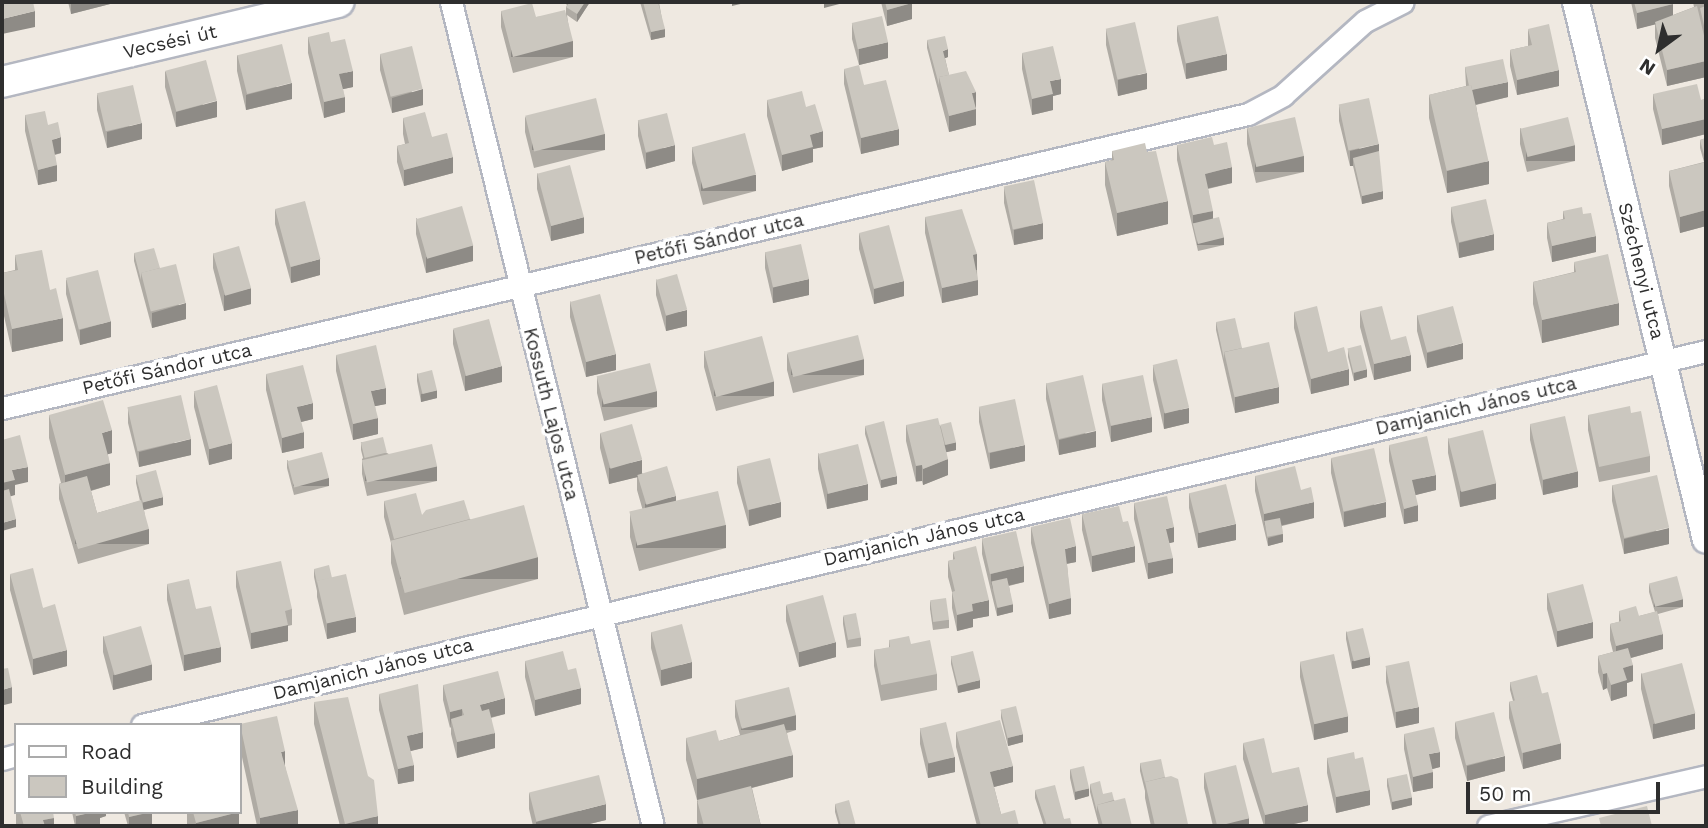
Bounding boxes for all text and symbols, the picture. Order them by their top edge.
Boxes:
north arrow [1624,14,1694,84]
street label: Vecsési út [121,20,219,64]
text: N [1635,54,1659,81]
street label: Széchenyi utca [1613,200,1669,342]
street label: Petőfi Sándor utca [632,208,806,270]
street label: Kossuth Lajos utca [519,325,583,503]
street label: Petőfi Sándor utca [80,338,254,400]
street label: Damjanich János utca [1373,372,1579,440]
street label: Damjanich János utca [821,503,1027,571]
street label: Damjanich János utca [270,633,476,705]
legend [14,723,242,814]
text: Road [81,739,132,764]
scale bar [1470,768,1664,812]
text: Building [81,774,163,799]
text: 50 m [1479,781,1531,806]

